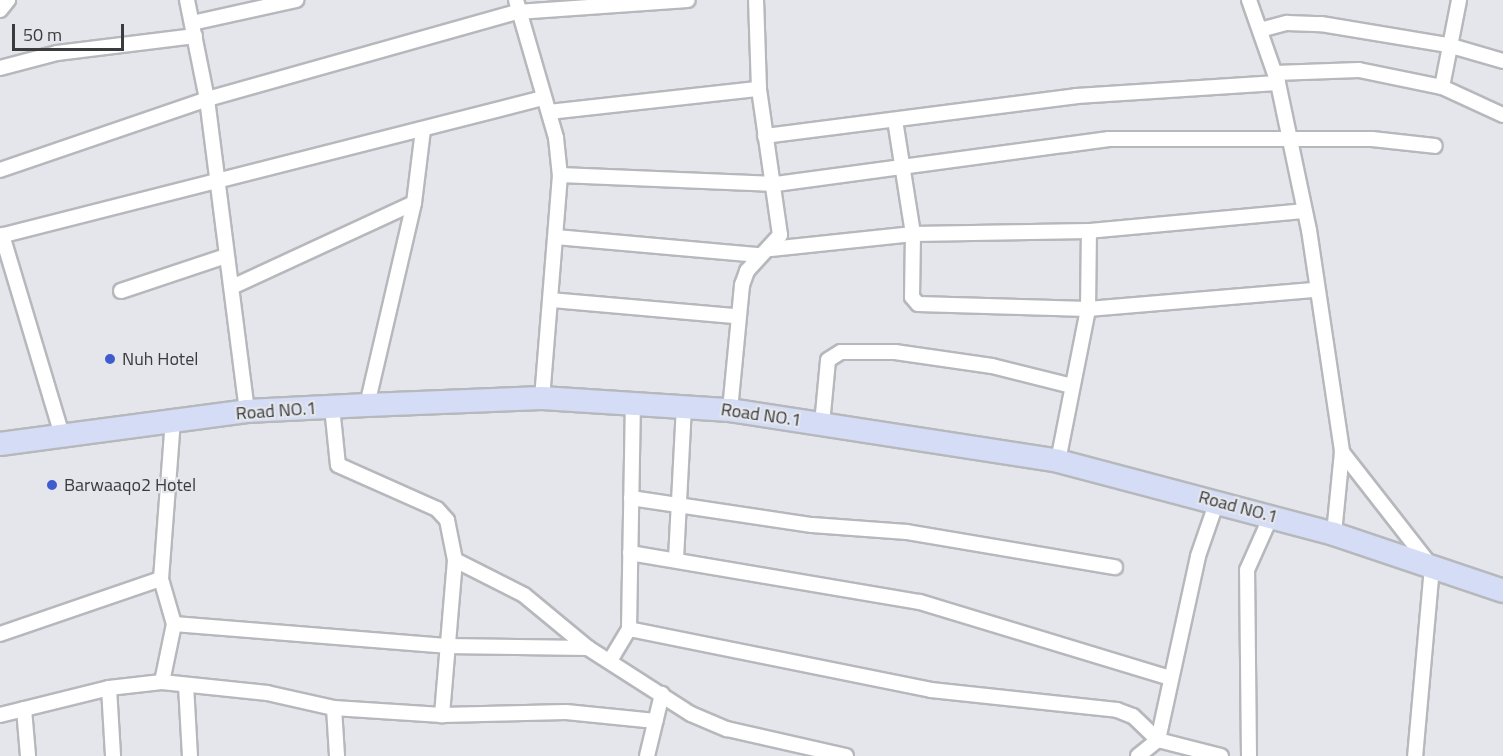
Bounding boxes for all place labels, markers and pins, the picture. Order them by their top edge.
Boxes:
place label: Nuh Hotel [122,348,198,370]
marker: Nuh Hotel [103,352,117,366]
place label: Barwaaqo2 Hotel [64,474,196,496]
marker: Barwaaqo2 Hotel [45,478,59,492]

